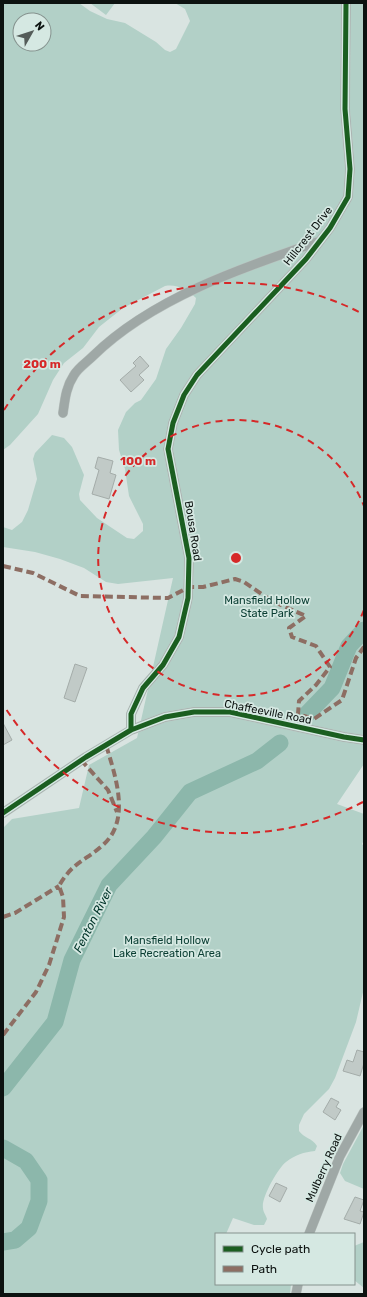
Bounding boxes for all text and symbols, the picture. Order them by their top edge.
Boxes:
north arrow [12,12,52,52]
text: N [32,19,47,33]
street label: Hillcrest Drive [281,204,335,268]
text: 200 m [23,357,61,371]
text: 100 m [120,454,156,468]
street label: Bousa Road [182,500,204,562]
centre of rings [229,551,243,565]
park label: Mansfield Hollow State Park [224,594,310,620]
street label: Chaffeeville Road [223,697,313,727]
water label: Fenton River [71,885,116,955]
park label: Mansfield Hollow Lake Recreation Area [113,934,221,960]
street label: Mulberry Road [303,1132,345,1204]
legend [215,1233,355,1285]
text: Cycle path [251,1242,310,1256]
text: Path [251,1262,277,1276]

